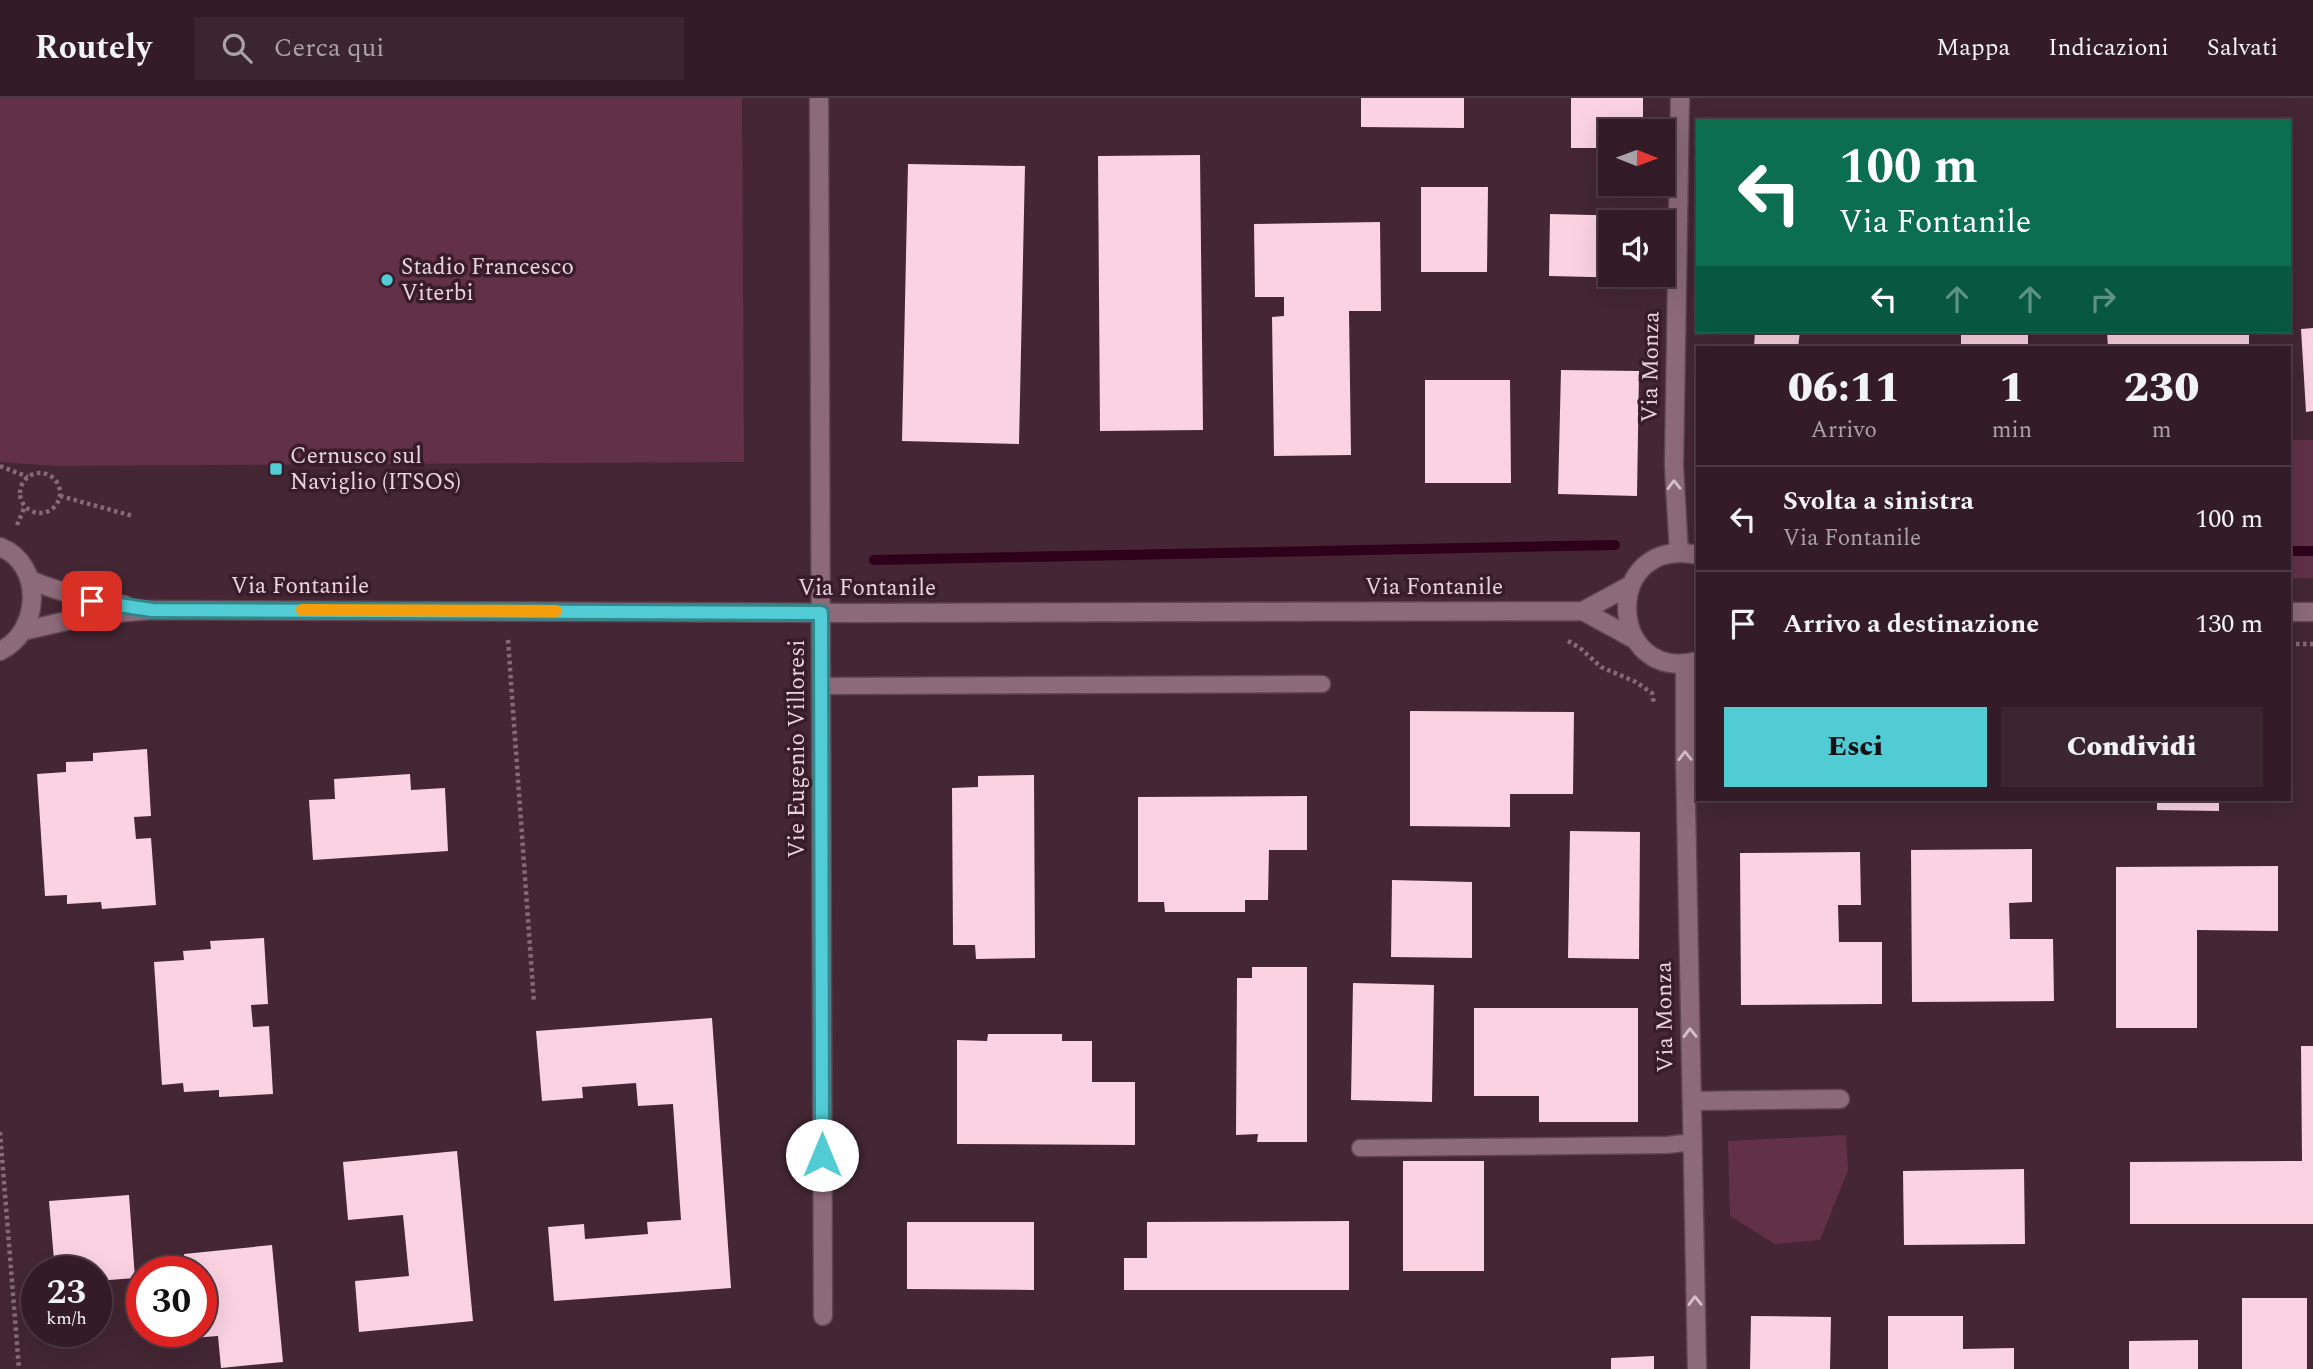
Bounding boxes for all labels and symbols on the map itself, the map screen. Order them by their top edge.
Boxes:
north arrow [1598,119,1675,196]
place label: Stadio Francesco Viterbi [401,250,574,311]
marker: Stadio Francesco Viterbi [379,272,395,288]
street label: Via Monza [1633,311,1669,423]
place label: Cernusco sul Naviglio (ITSOS) [290,439,461,500]
marker: Cernusco sul Naviglio (ITSOS) [268,461,284,477]
one-way arrow [1667,479,1682,490]
street label: Via Fontanile [231,569,369,604]
street label: Via Fontanile [1365,570,1503,605]
pin [62,571,122,631]
street label: Via Fontanile [798,571,936,606]
street label: Vie Eugenio Villoresi [780,640,815,858]
one-way arrow [1677,750,1693,761]
street label: Via Monza [1647,961,1683,1073]
one-way arrow [1682,1027,1698,1037]
position arrow [785,1118,859,1192]
speed limit sign: 30 [126,1256,217,1347]
one-way arrow [1688,1295,1703,1306]

